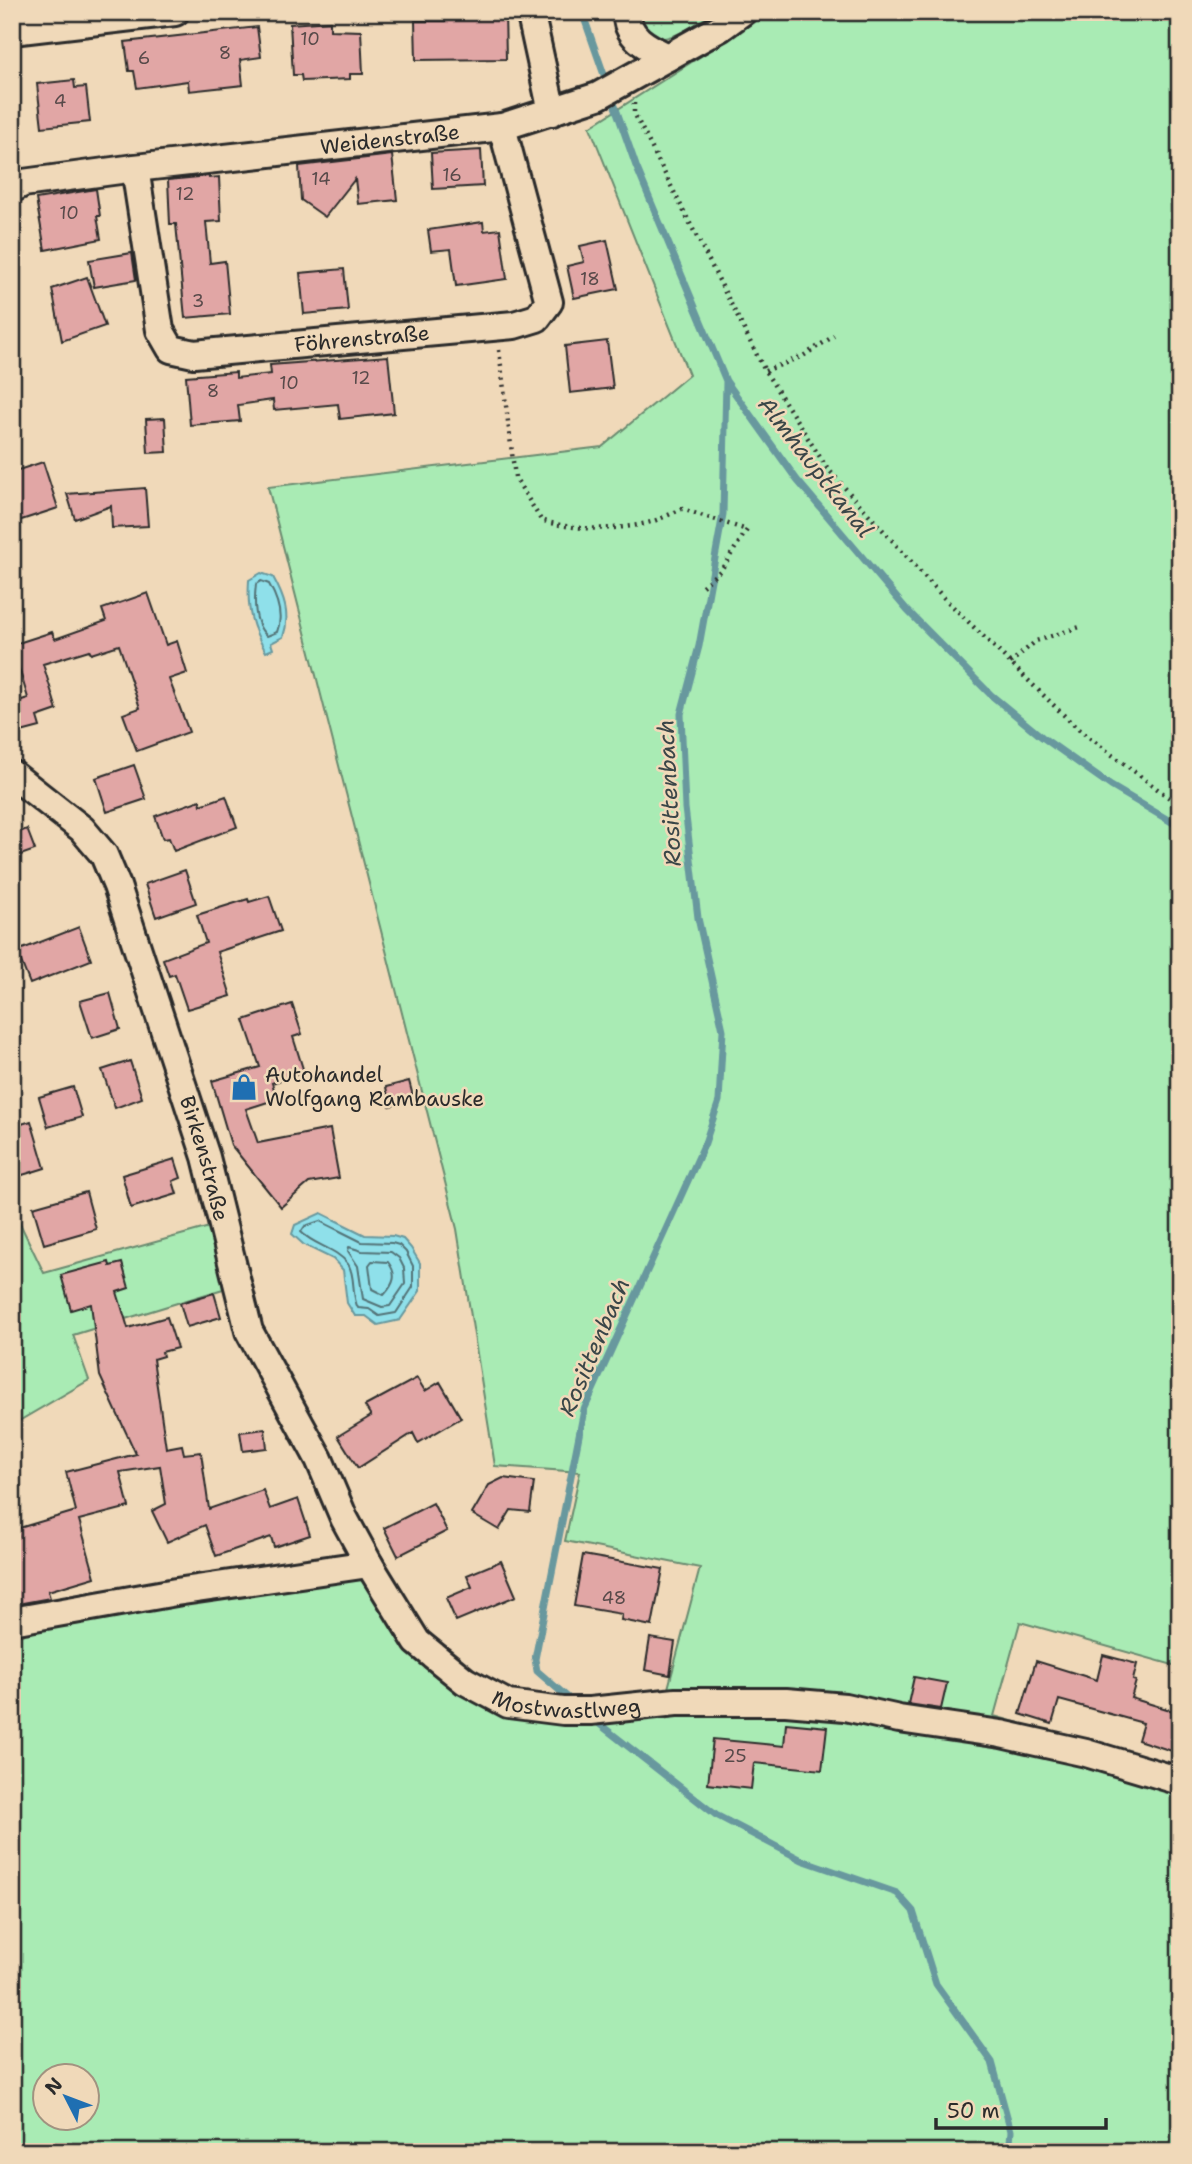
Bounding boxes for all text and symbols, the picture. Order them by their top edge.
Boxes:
house number: 10 [300,27,320,51]
house number: 8 [219,41,231,65]
house number: 6 [138,46,150,70]
house number: 4 [54,89,66,113]
street label: Weidenstraße [319,118,461,161]
house number: 16 [442,163,462,187]
house number: 14 [311,167,331,191]
house number: 12 [175,182,195,206]
house number: 10 [59,201,79,225]
house number: 18 [580,267,600,291]
house number: 3 [192,289,204,313]
street label: Föhrenstraße [293,319,431,359]
house number: 12 [351,366,371,390]
house number: 10 [279,371,299,395]
house number: 8 [207,379,219,403]
water label: Almhauptkanal [752,390,880,544]
water label: Rosittenbach [650,719,688,867]
place label: Autohandel Wolfgang Rambauske [265,1061,484,1113]
shop icon: Autohandel Wolfgang Rambauske [229,1072,259,1102]
street label: Birkenstraße [173,1092,235,1224]
water label: Rosittenbach [551,1273,637,1421]
house number: 48 [602,1586,626,1610]
street label: Mostwastlweg [487,1684,642,1725]
house number: 25 [723,1744,747,1768]
north arrow [32,2062,102,2132]
text: N [39,2072,68,2100]
scale bar [936,2087,1106,2131]
text: 50 m [947,2097,1000,2125]

